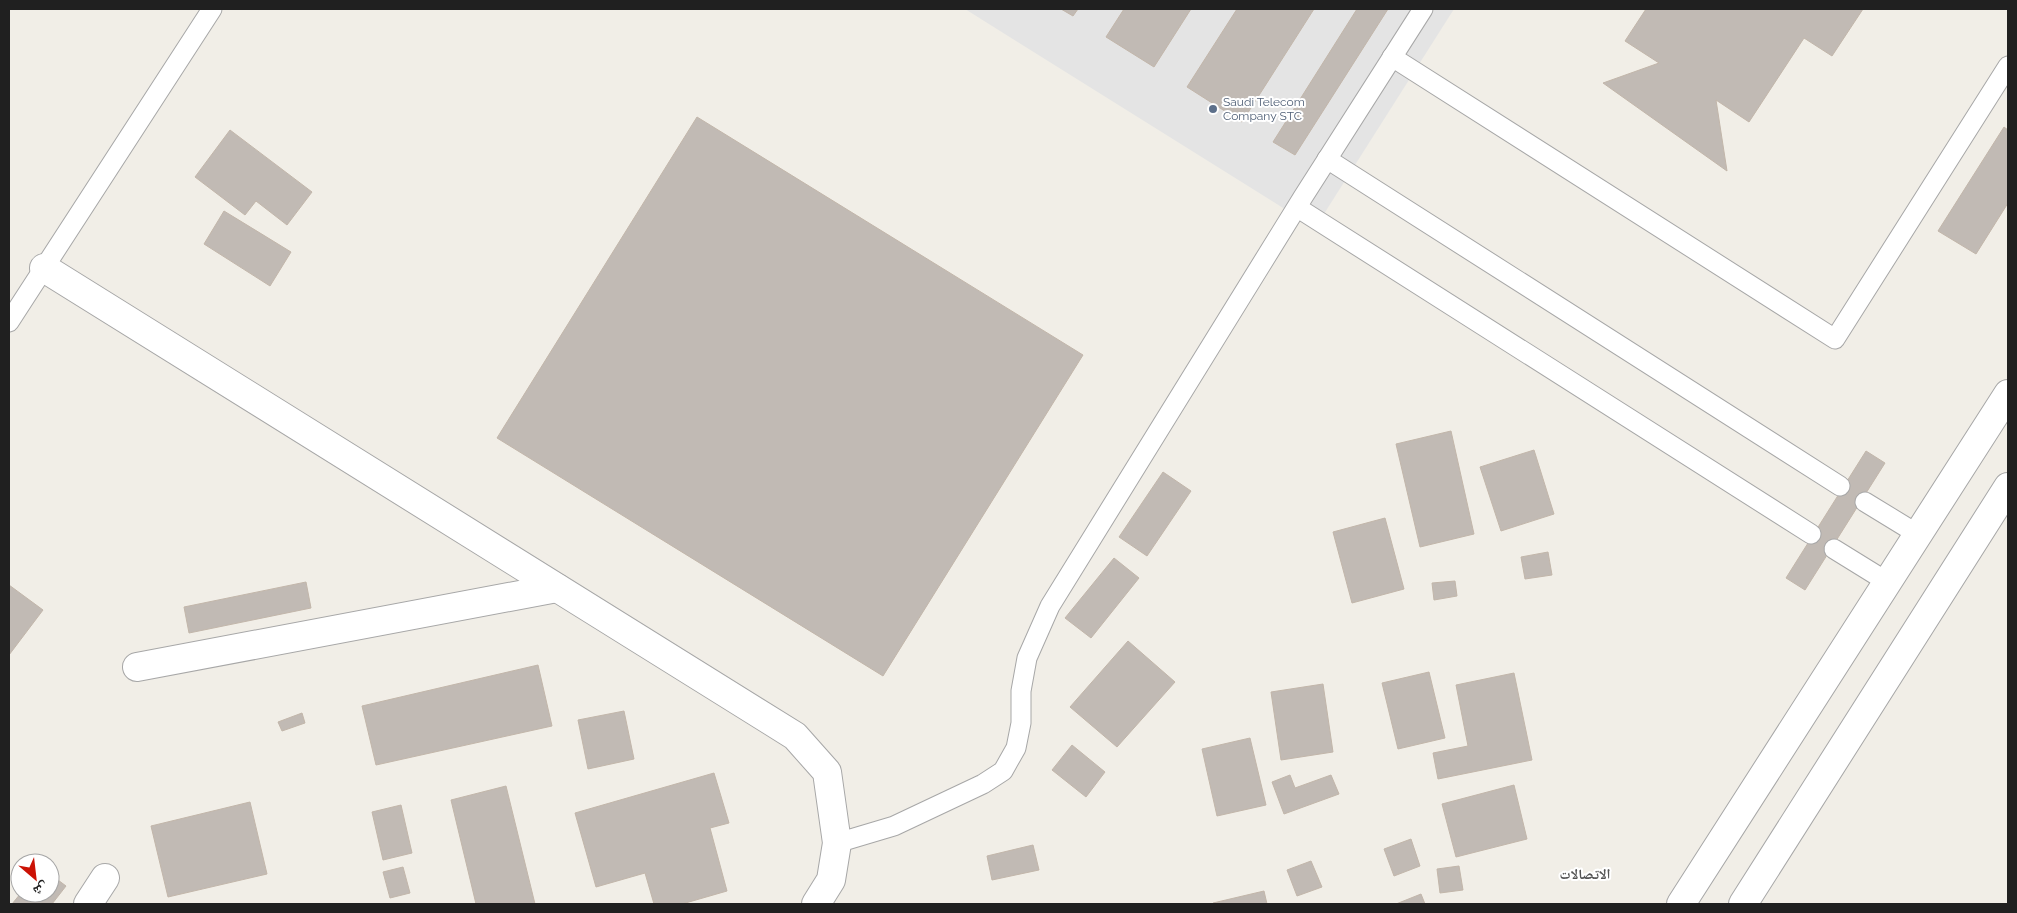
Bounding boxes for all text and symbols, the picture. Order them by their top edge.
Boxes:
place label: Saudi Telecom Company STC [1223,95,1305,123]
marker: Saudi Telecom Company STC [1207,103,1219,115]
north arrow [10,853,60,903]
district label: الاتصالات [1559,866,1611,882]
text: ش [30,878,51,900]

